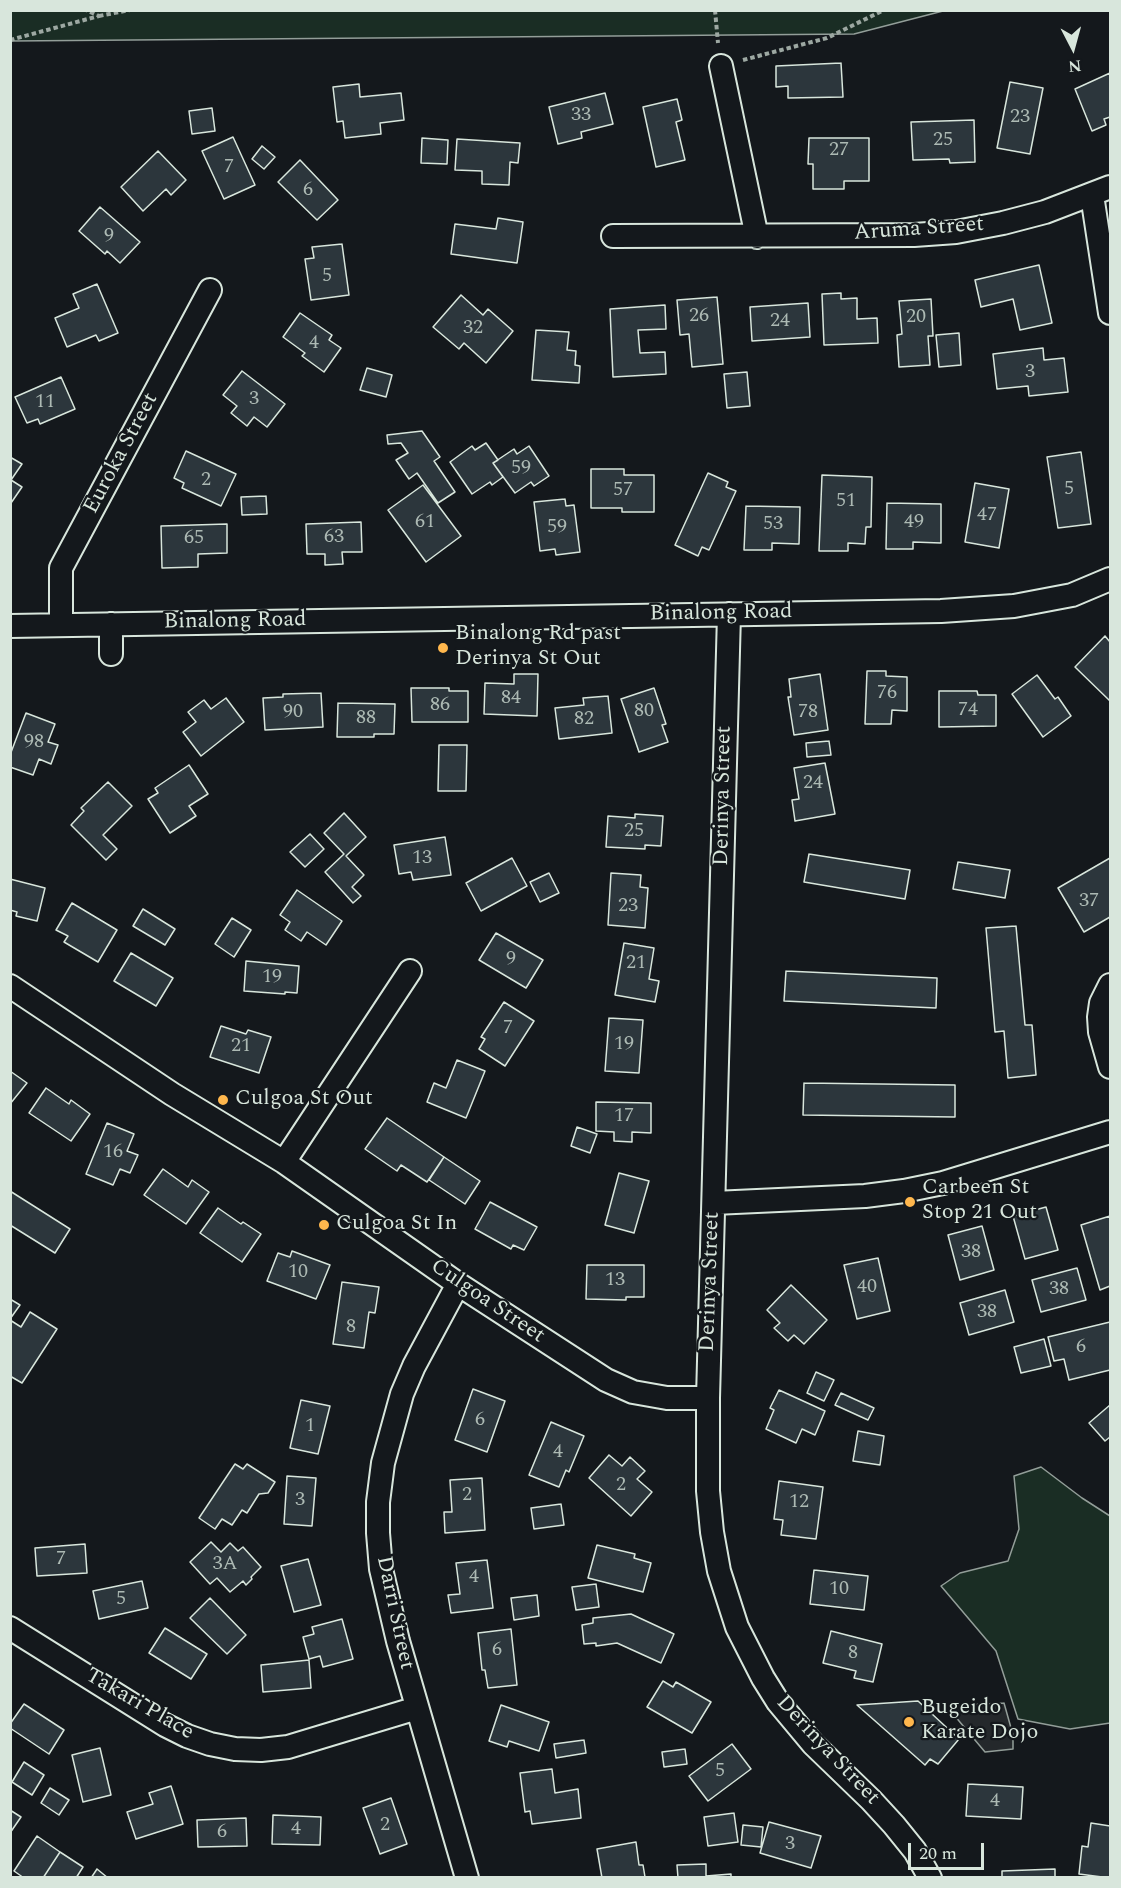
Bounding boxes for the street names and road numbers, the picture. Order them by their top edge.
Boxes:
street label: Aruma Street [853,212,985,248]
street label: Euroka Street [79,389,165,519]
street label: Binalong Road [649,600,793,628]
street label: Binalong Road [163,608,307,636]
street label: Derinya Street [710,726,738,866]
street label: Derinya Street [695,1211,727,1353]
street label: Culgoa Street [425,1254,549,1350]
street label: Darri Street [369,1554,419,1672]
street label: Takari Place [80,1663,198,1747]
street label: Derinya Street [769,1691,885,1811]

